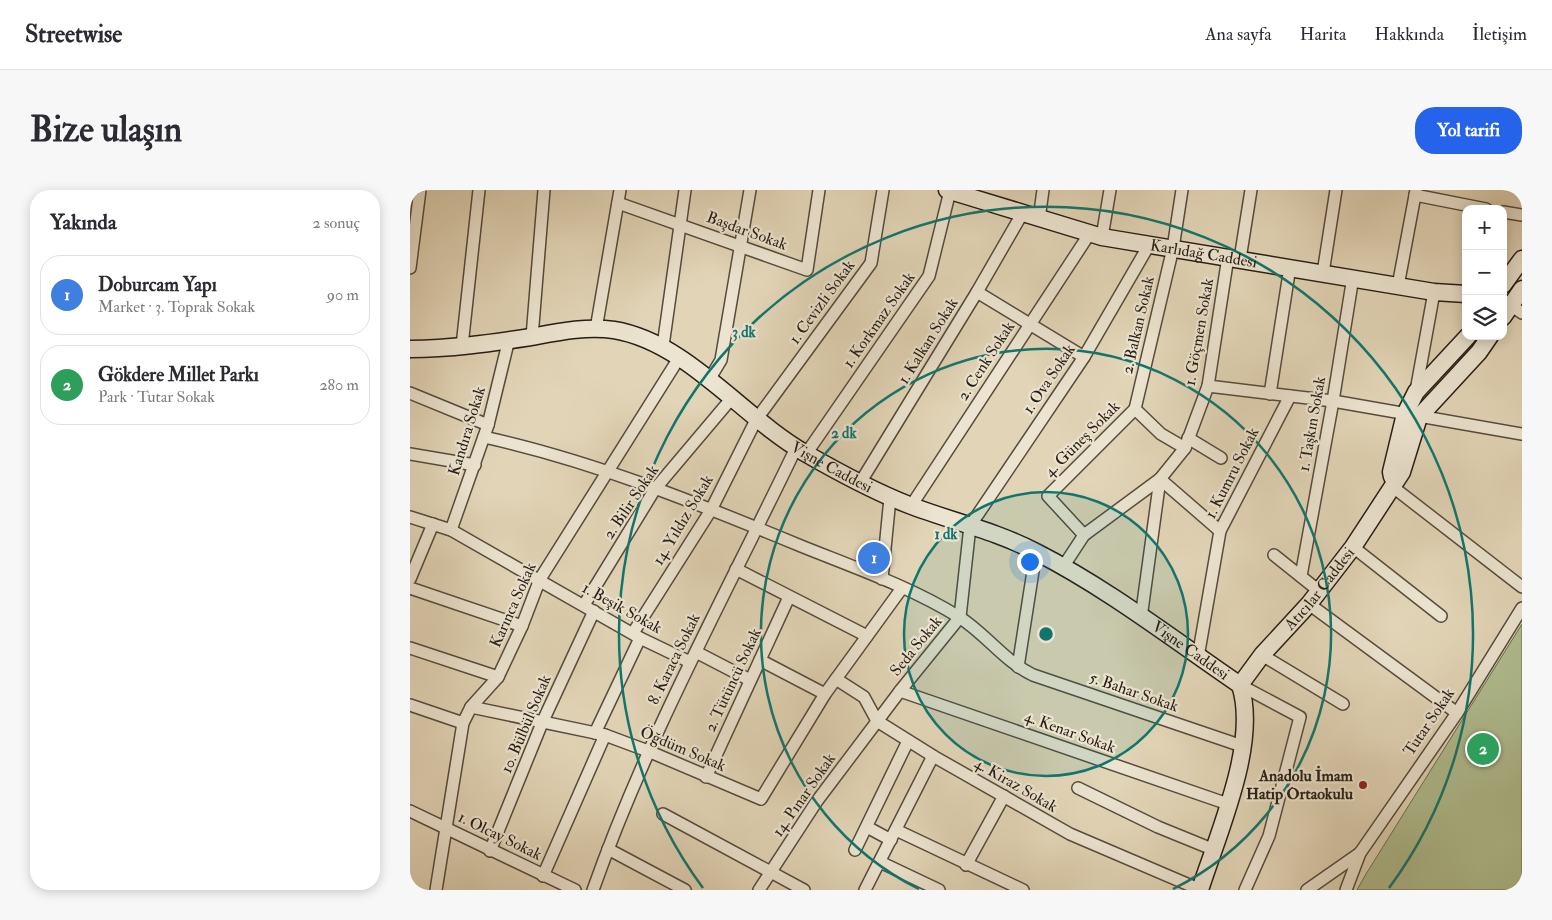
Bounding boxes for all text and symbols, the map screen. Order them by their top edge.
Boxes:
text: Streetwise [25,19,122,50]
text: Ana sayfa [1205,23,1272,46]
text: Harita [1300,23,1347,46]
text: Hakkında [1375,23,1444,46]
text: İletişim [1472,23,1527,46]
button: Yol tarifi [1415,107,1522,154]
text: Bize ulaşın [30,108,182,152]
map controls [1462,205,1507,340]
button: + [1462,205,1507,250]
street label: Başdar Sokak [704,207,790,255]
text: Yakında [50,209,117,236]
text: 2 sonuç [312,213,360,233]
street label: Karlıdağ Caddesi [1149,235,1259,273]
button: − [1462,250,1507,295]
street label: 1. Cevizli Sokak [785,256,860,348]
street label: 1. Korkmaz Sokak [838,268,920,372]
text: Doburcam Yapı [98,273,217,297]
street label: 2. Balkan Sokak [1117,274,1159,376]
street label: 1. Göçmen Sokak [1180,276,1218,387]
text: 1 [64,285,70,305]
text: 90 m [327,285,359,305]
street label: 1. Kalkan Sokak [894,294,963,388]
button: layers [1462,295,1507,340]
text: Market · 3. Toprak Sokak [98,297,255,317]
street label: 2. Cenk Sokak [953,317,1019,404]
text: 3 dk [732,323,757,342]
street label: 1. Ova Sokak [1018,340,1080,418]
text: Gökdere Millet Parkı [98,363,259,387]
text: 2 [63,375,71,395]
text: 280 m [319,375,359,395]
street label: 1. Taşkın Sokak [1294,375,1330,473]
street label: Kandıra Sokak [444,384,490,478]
text: Park · Tutar Sokak [98,387,215,407]
street label: 4. Güneş Sokak [1040,397,1124,481]
text: 2 dk [831,424,857,443]
street label: 1. Kumru Sokak [1200,424,1264,522]
street label: Vişne Caddesi [787,437,876,497]
street label: 2. Bilir Sokak [599,461,663,543]
street label: 14. Yıldız Sokak [648,471,718,569]
text: 1 dk [934,525,958,544]
pin: 1 [858,539,890,577]
street label: Atıcılar Caddesi [1279,543,1359,635]
your location [1017,549,1043,575]
street label: Karınca Sokak [485,559,541,651]
street label: 1. Beşik Sokak [578,578,666,638]
street label: 8. Karaca Sokak [643,610,705,708]
street label: Seda Sokak [886,612,947,680]
street label: Vişne Caddesi [1148,616,1233,684]
street label: 2. Tütüncü Sokak [700,625,766,735]
centre of rings [1037,625,1055,643]
street label: 5. Bahar Sokak [1087,667,1181,717]
street label: 10. Bülbül Sokak [496,671,556,776]
street label: Tutar Sokak [1399,684,1459,760]
street label: 4. Kenar Sokak [1022,706,1119,758]
street label: Öğdüm Sokak [637,722,729,776]
pin: 2 [1467,730,1499,768]
street label: 14. Pınar Sokak [768,749,840,841]
street label: 4. Kiraz Sokak [971,753,1061,817]
place label: Anadolu İmam Hatip Ortaokulu [1246,765,1354,805]
marker: Anadolu İmam Hatip Ortaokulu [1357,779,1369,791]
street label: 1. Olcay Sokak [455,807,545,865]

